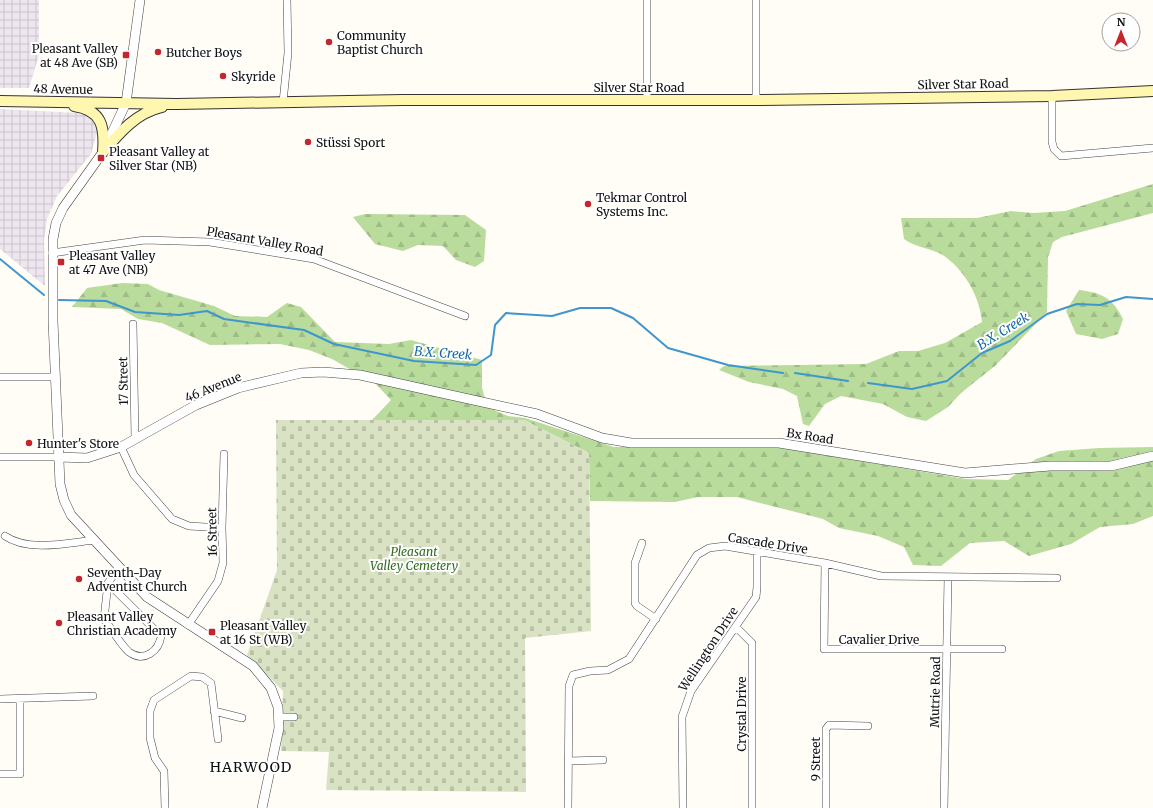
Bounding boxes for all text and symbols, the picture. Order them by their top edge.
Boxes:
north arrow [1101,12,1141,52]
text: N [1117,15,1126,29]
place label: Community Baptist Church [337,28,423,57]
marker: Community Baptist Church [324,37,334,47]
place label: Pleasant Valley at 48 Ave (SB) [32,41,118,70]
place label: Butcher Boys [166,45,242,60]
marker: Butcher Boys [153,47,163,57]
marker: Pleasant Valley at 48 Ave (SB) [121,50,131,60]
place label: Skyride [231,69,275,84]
marker: Skyride [218,71,228,81]
street label: Silver Star Road [917,76,1009,92]
street label: Silver Star Road [593,80,685,95]
street label: 48 Avenue [33,81,93,97]
place label: Stüssi Sport [316,135,386,150]
marker: Stüssi Sport [303,137,313,147]
place label: Pleasant Valley at Silver Star (NB) [109,144,210,173]
marker: Pleasant Valley at Silver Star (NB) [96,153,106,163]
place label: Tekmar Control Systems Inc. [596,190,688,219]
marker: Tekmar Control Systems Inc. [583,199,593,209]
street label: Pleasant Valley Road [205,223,325,259]
place label: Pleasant Valley at 47 Ave (NB) [69,248,155,277]
marker: Pleasant Valley at 47 Ave (NB) [56,257,66,267]
water label: B.X. Creek [974,308,1032,354]
water label: B.X. Creek [414,343,472,363]
street label: 17 Street [115,356,131,406]
street label: 46 Avenue [183,369,243,405]
street label: Bx Road [786,425,834,447]
place label: Hunter's Store [37,436,119,451]
marker: Hunter's Store [24,438,34,448]
street label: 16 Street [204,507,220,557]
street label: Cascade Drive [727,529,809,557]
park label: Pleasant Valley Cemetery [370,544,458,573]
place label: Seventh-Day Adventist Church [86,565,187,594]
marker: Seventh-Day Adventist Church [74,574,84,584]
street label: Wellington Drive [675,604,741,695]
place label: Pleasant Valley Christian Academy [67,609,177,638]
marker: Pleasant Valley Christian Academy [54,618,64,628]
place label: Pleasant Valley at 16 St (WB) [220,618,306,647]
marker: Pleasant Valley at 16 St (WB) [207,627,217,637]
street label: Cavalier Drive [839,632,919,647]
street label: Mutrie Road [927,656,943,728]
street label: Crystal Drive [734,676,749,752]
street label: 9 Street [808,736,823,781]
district label: HARWOOD [210,758,292,776]

